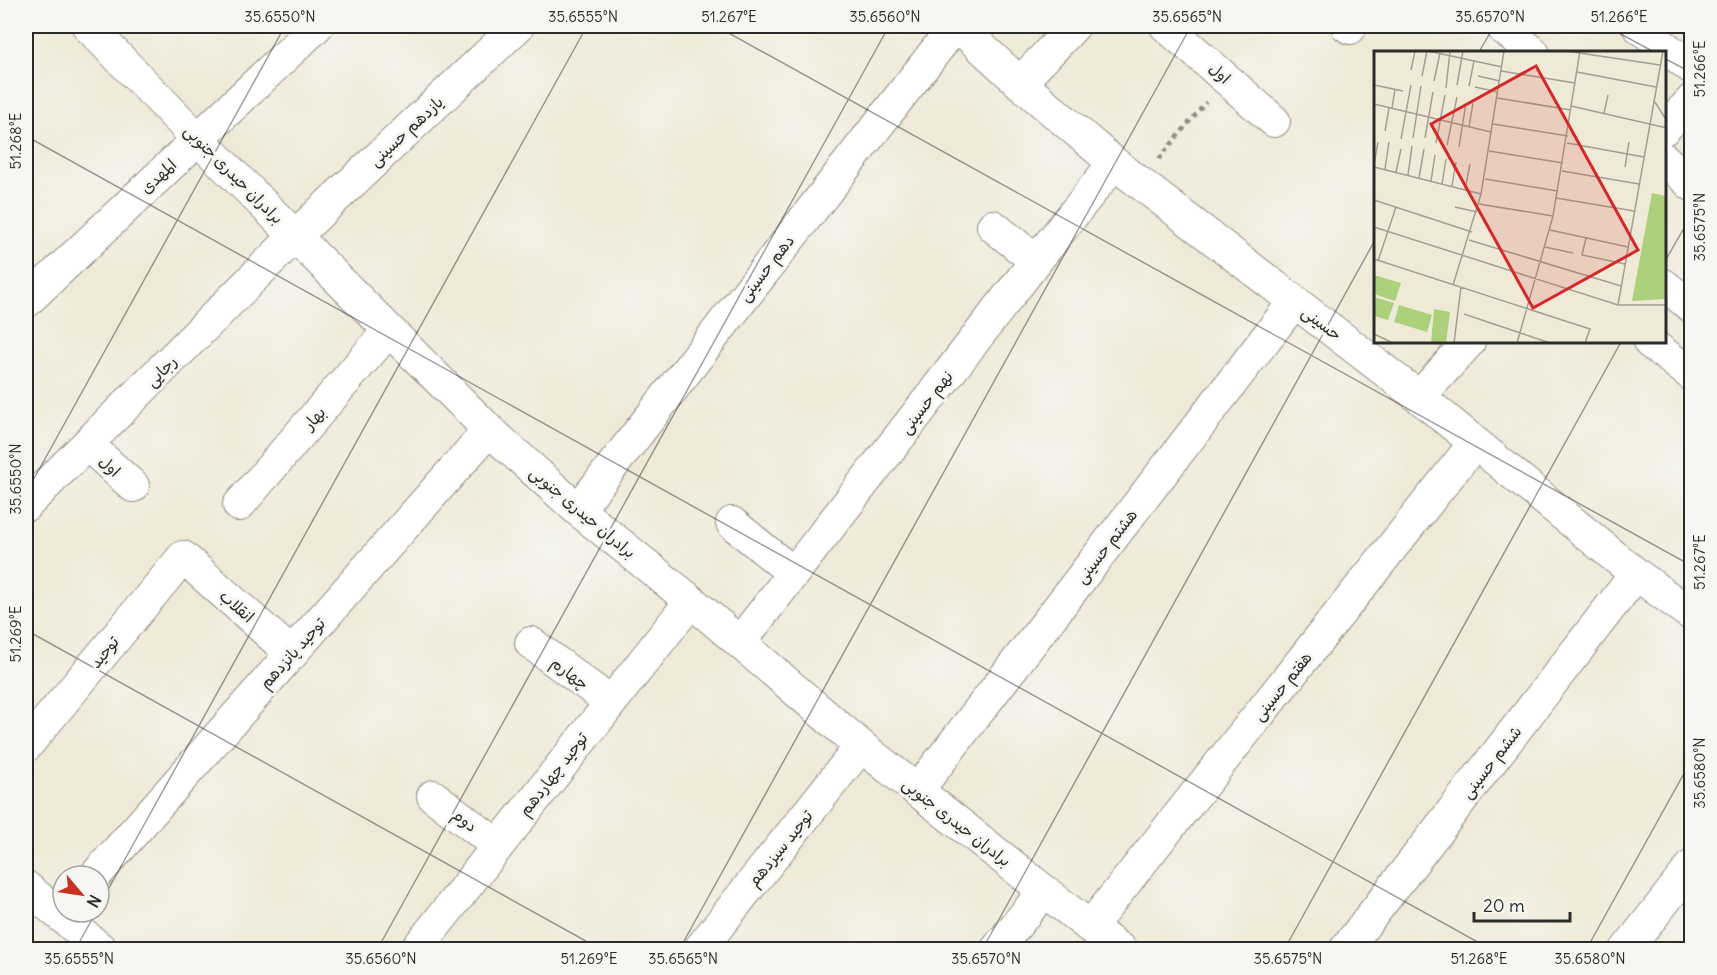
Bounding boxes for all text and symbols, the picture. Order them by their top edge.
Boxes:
text: 35.6550°N [244,7,316,26]
text: 35.6555°N [548,7,618,26]
text: 51.267°E [701,7,757,26]
text: 35.6560°N [849,7,921,26]
text: 35.6565°N [1152,7,1222,26]
text: 35.6570°N [1455,7,1525,26]
text: 51.266°E [1590,7,1648,26]
text: 51.266°E [1690,40,1709,98]
inset map [1374,51,1666,344]
street label: اول [1205,58,1235,88]
street label: یازدهم حسینی [365,92,449,173]
text: 51.268°E [6,112,25,170]
street label: برادران حیدری جنوبی [180,120,288,228]
street label: المهدی [136,154,180,198]
text: 35.6575°N [1690,193,1709,261]
street label: دهم حسینی [734,231,801,307]
street label: حسینی [1297,302,1346,345]
street label: رجایی [141,351,182,392]
street label: نهم حسینی [895,366,959,439]
street label: بهار [297,402,330,435]
text: 35.6550°N [6,443,25,515]
street label: اول [95,451,125,481]
street label: برادران حیدری جنوبی [525,462,640,563]
street label: هشتم حسینی [1071,505,1144,589]
text: 51.267°E [1690,534,1709,590]
street label: انقلاب [216,585,258,627]
text: 51.269°E [6,605,25,663]
street label: توحید پانزدهم [255,613,332,695]
street label: توحید [85,632,124,673]
street label: هفتم حسینی [1248,647,1318,726]
street label: چهارم [545,652,593,696]
street label: ششم حسینی [1456,722,1528,804]
street label: توحید چهاردهم [514,728,594,822]
text: 35.6580°N [1690,737,1709,809]
street label: برادران حیدری جنوبی [898,773,1015,871]
street label: دوم [447,804,481,838]
street label: توحید سیزدهم [743,806,819,892]
north arrow [51,864,111,924]
scale bar [1474,885,1570,923]
text: N [83,892,106,911]
text: 20 m [1483,894,1525,917]
text: 35.6555°N [44,949,114,968]
text: 35.6560°N [345,949,417,968]
text: 51.269°E [560,949,618,968]
text: 35.6565°N [648,949,718,968]
text: 35.6570°N [951,949,1021,968]
text: 35.6575°N [1254,949,1322,968]
text: 51.268°E [1450,949,1508,968]
text: 35.6580°N [1554,949,1626,968]

